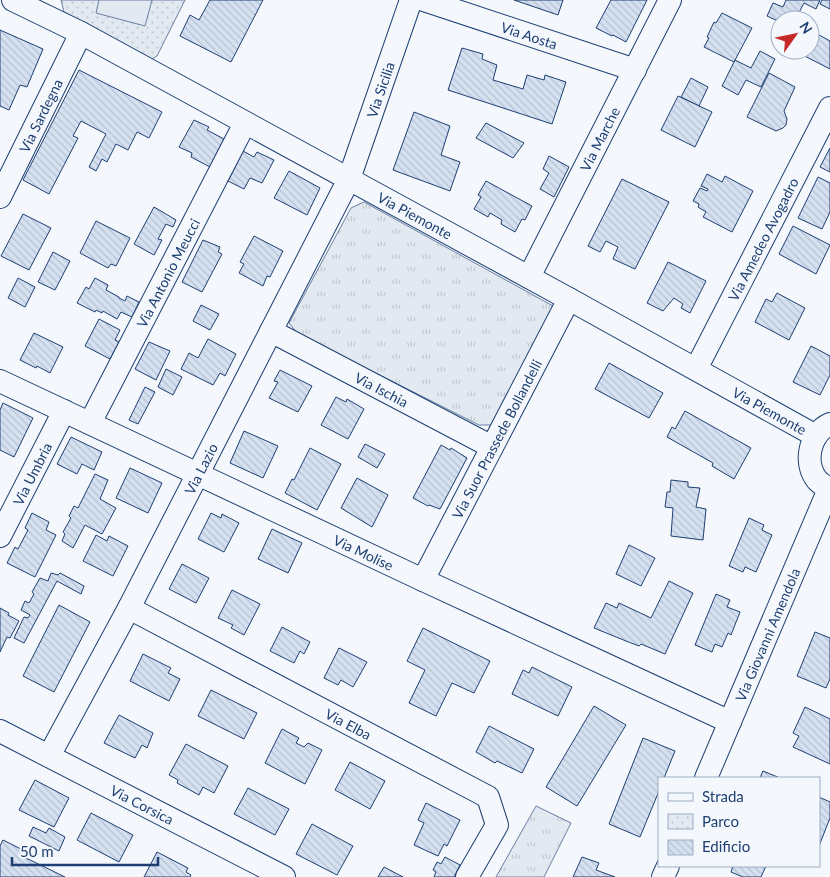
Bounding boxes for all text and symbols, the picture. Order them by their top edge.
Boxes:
north arrow [770,10,820,60]
street label: Via Aosta [499,18,560,52]
text: N [796,18,816,37]
street label: Via Sicilia [362,59,398,120]
street label: Via Sardegna [15,76,66,155]
street label: Via Marche [576,104,623,174]
street label: Via Amedeo Avogadro [724,175,801,304]
street label: Via Piemonte [375,188,455,242]
street label: Via Antonio Meucci [132,215,203,330]
street label: Via Suor Prassede Bollandelli [448,356,545,521]
street label: Via Ischia [352,368,411,410]
street label: Via Piemonte [730,383,810,438]
street label: Via Umbria [9,439,55,508]
street label: Via Lazio [180,440,221,497]
street label: Via Molise [331,531,396,574]
street label: Via Giovanni Amendola [731,565,803,704]
street label: Via Elba [323,704,374,743]
legend [658,777,820,867]
street label: Via Corsica [108,781,177,827]
text: Strada [702,787,744,805]
text: Parco [702,812,739,830]
scale bar [12,834,159,866]
text: Edificio [702,837,750,855]
text: 50 m [20,842,54,860]

